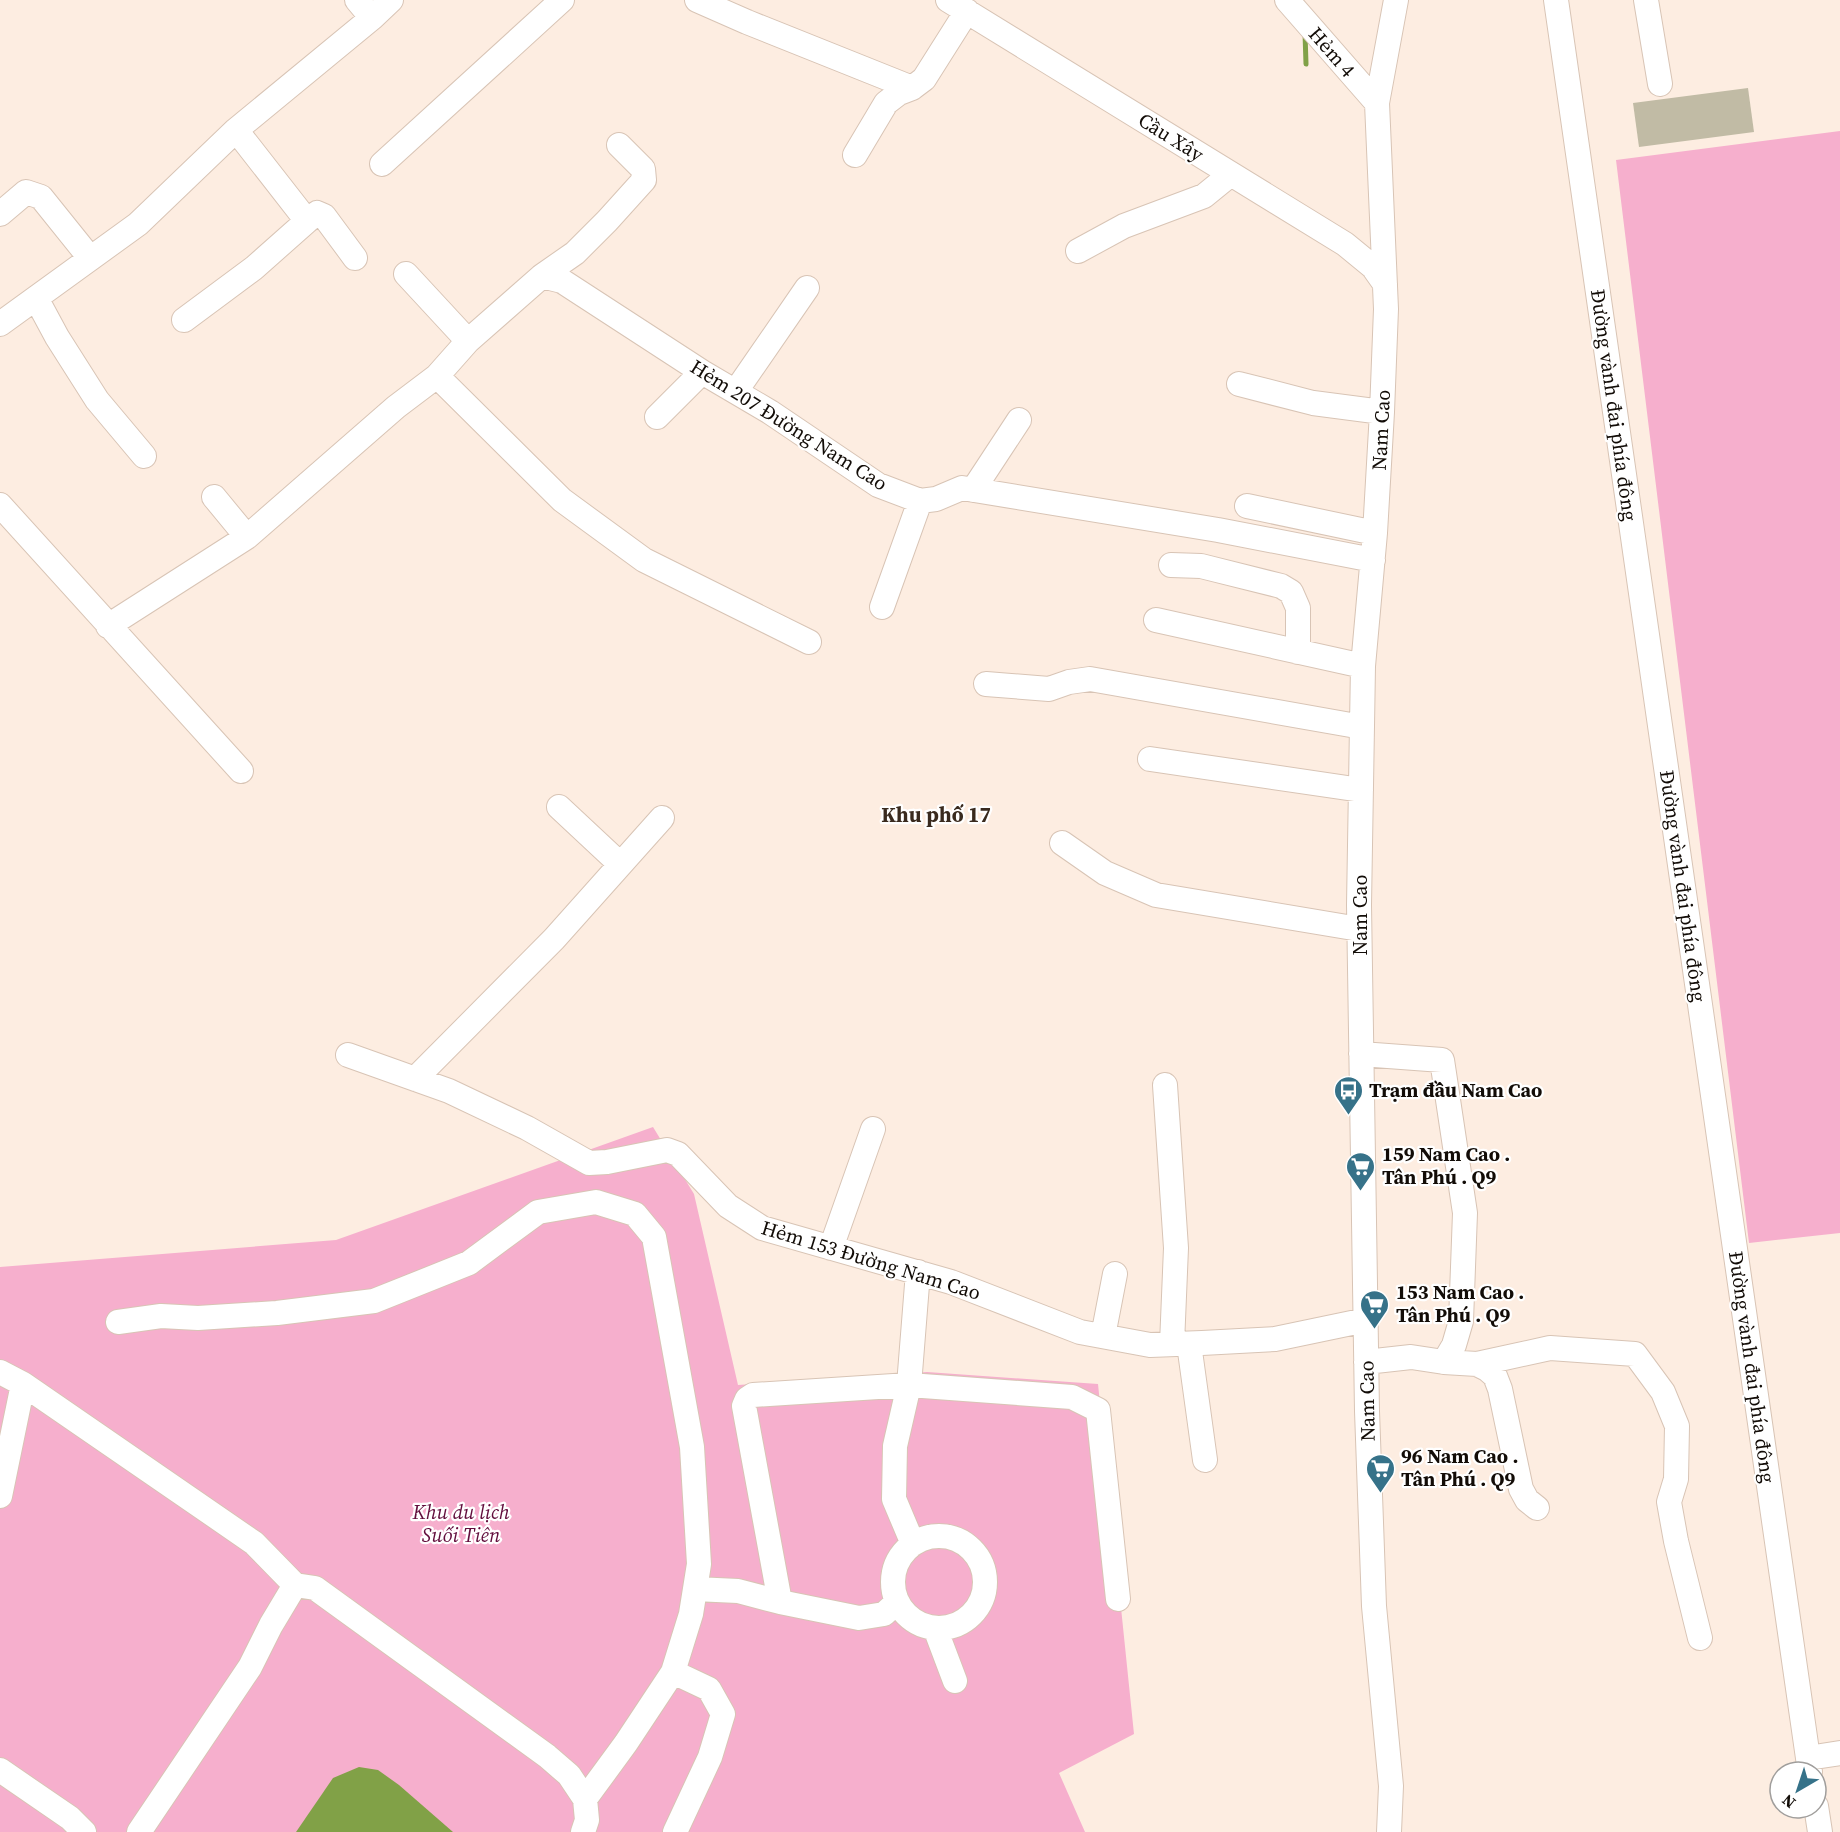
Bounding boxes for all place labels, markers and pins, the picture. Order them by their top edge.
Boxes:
bus stop icon: Trạm đầu Nam Cao [1332,1074,1364,1116]
place label: Trạm đầu Nam Cao [1369,1076,1542,1104]
place label: 159 Nam Cao . Tân Phú . Q9 [1382,1140,1510,1191]
supermarket icon: 159 Nam Cao . Tân Phú . Q9 [1345,1150,1377,1192]
place label: 153 Nam Cao . Tân Phú . Q9 [1396,1278,1524,1329]
supermarket icon: 153 Nam Cao . Tân Phú . Q9 [1359,1288,1391,1330]
place label: 96 Nam Cao . Tân Phú . Q9 [1401,1442,1518,1493]
supermarket icon: 96 Nam Cao . Tân Phú . Q9 [1364,1452,1396,1494]

